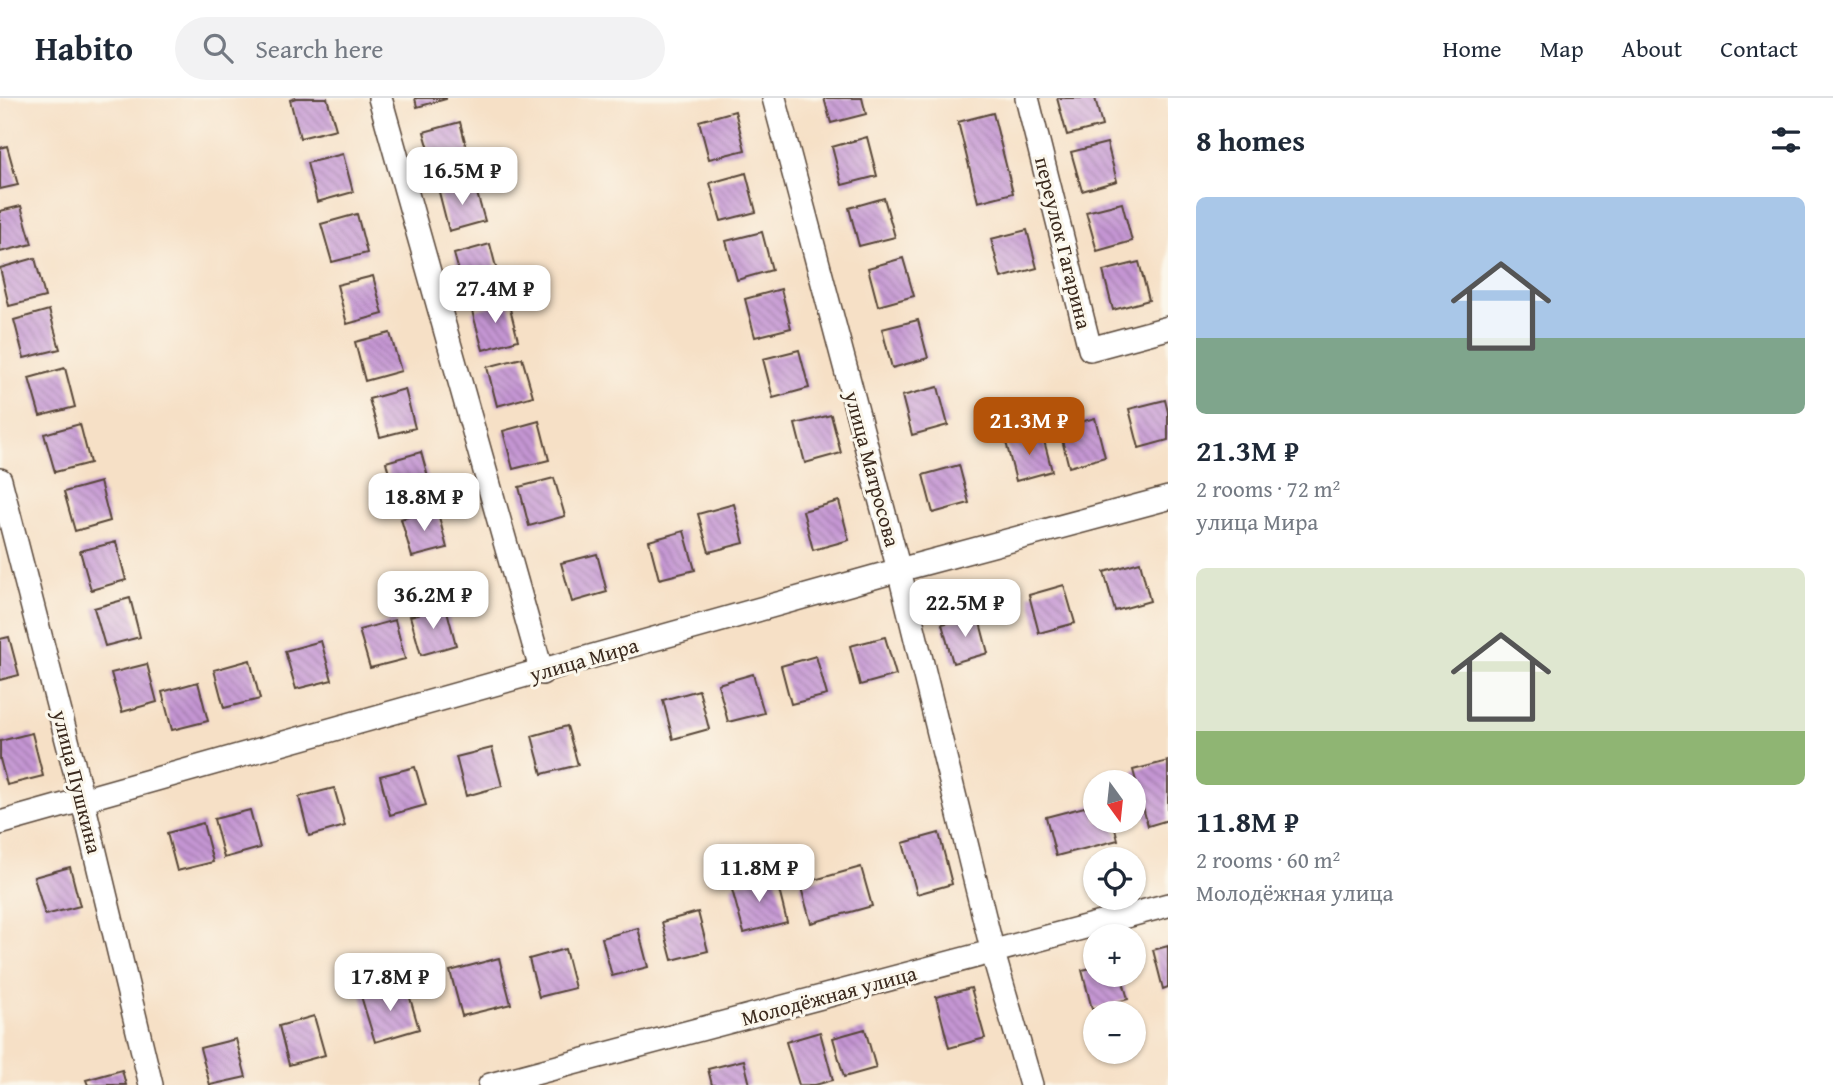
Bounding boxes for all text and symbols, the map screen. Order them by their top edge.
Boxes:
search box [175,17,665,80]
text: Habito [35,24,133,72]
icon: search [199,29,237,67]
text: Search here [255,29,383,68]
text: Home [1443,31,1502,66]
text: Map [1540,31,1584,66]
text: About [1622,31,1682,66]
text: Contact [1720,31,1798,66]
text: 8 homes [1196,118,1305,162]
icon: filters [1767,121,1805,159]
pin: 16.5M ₽ [397,148,527,207]
text: 16.5M ₽ [422,153,502,186]
street label: переулок Гагарина [1027,153,1100,332]
icon: home [1438,243,1564,369]
pin: 27.4M ₽ [430,266,560,325]
text: 27.4M ₽ [455,271,535,304]
street label: улица Матросова [837,386,908,550]
pin: 21.3M ₽ [964,398,1094,457]
text: 21.3M ₽ [989,403,1069,436]
text: 21.3M ₽ [1196,428,1299,472]
text: 2 rooms · 72 m² [1196,472,1340,505]
pin: 18.8M ₽ [359,474,489,533]
text: 18.8M ₽ [384,479,464,512]
text: улица Мира [1196,505,1318,538]
pin: 36.2M ₽ [368,572,498,631]
text: 36.2M ₽ [393,577,473,610]
pin: 22.5M ₽ [900,580,1030,639]
text: 22.5M ₽ [925,585,1005,618]
icon: home [1438,614,1564,740]
street label: улица Мира [525,629,642,690]
street label: улица Пушкина [44,706,110,857]
north arrow [1083,770,1146,833]
map controls [1083,770,1146,1064]
text: 11.8M ₽ [1196,799,1299,843]
text: 2 rooms · 60 m² [1196,843,1340,876]
pin: 11.8M ₽ [694,844,824,904]
button: locate [1083,847,1146,910]
text: 11.8M ₽ [719,850,799,883]
text: Молодёжная улица [1196,876,1393,909]
button: + [1083,924,1146,987]
pin: 17.8M ₽ [325,954,455,1013]
street label: Молодёжная улица [738,957,920,1034]
text: 17.8M ₽ [350,959,430,992]
button: − [1083,1001,1146,1064]

